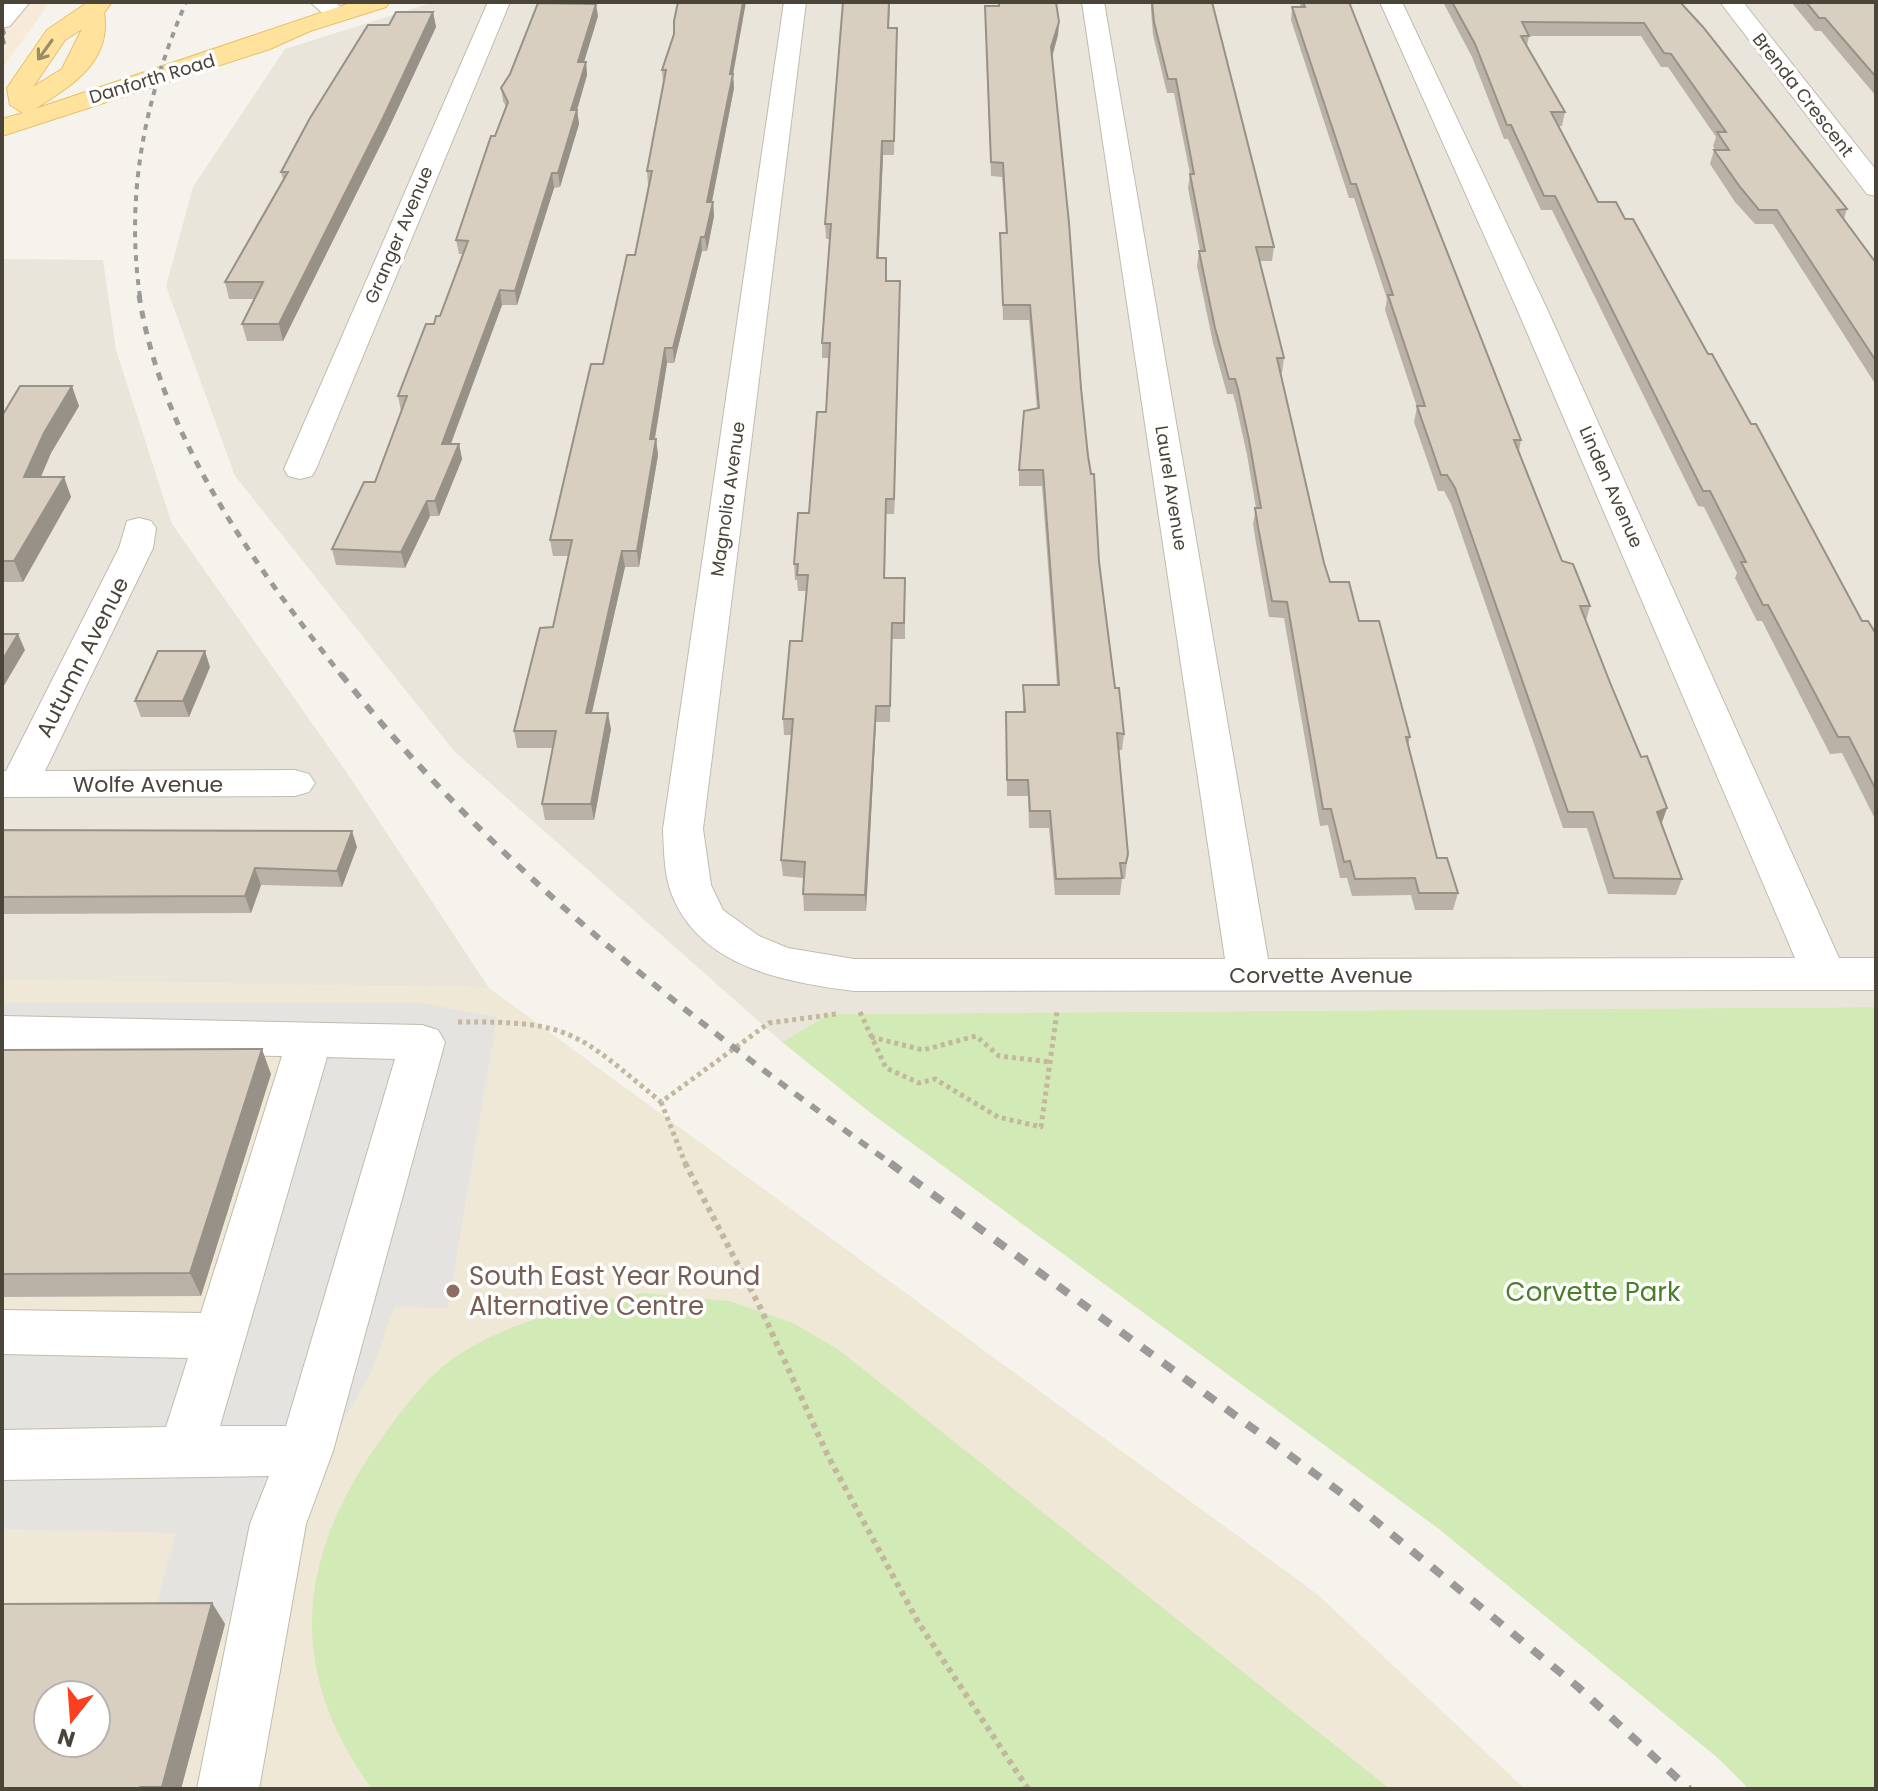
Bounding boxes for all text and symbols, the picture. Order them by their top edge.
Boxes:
street label: Brenda Crescent [1747,28,1860,162]
one-way arrow [37,39,54,60]
street label: Danforth Road [86,48,218,110]
street label: Granger Avenue [358,162,439,307]
street label: Magnolia Avenue [704,420,751,578]
street label: Linden Avenue [1573,422,1650,552]
street label: Laurel Avenue [1149,424,1194,552]
street label: Autumn Avenue [29,572,136,743]
street label: Wolfe Avenue [73,769,223,800]
street label: Corvette Avenue [1229,960,1413,991]
place label: South East Year Round Alternative Centre [469,1258,760,1324]
park label: Corvette Park [1506,1274,1681,1310]
marker: South East Year Round Alternative Centre [444,1282,462,1300]
north arrow [32,1679,112,1759]
text: N [54,1720,79,1755]

